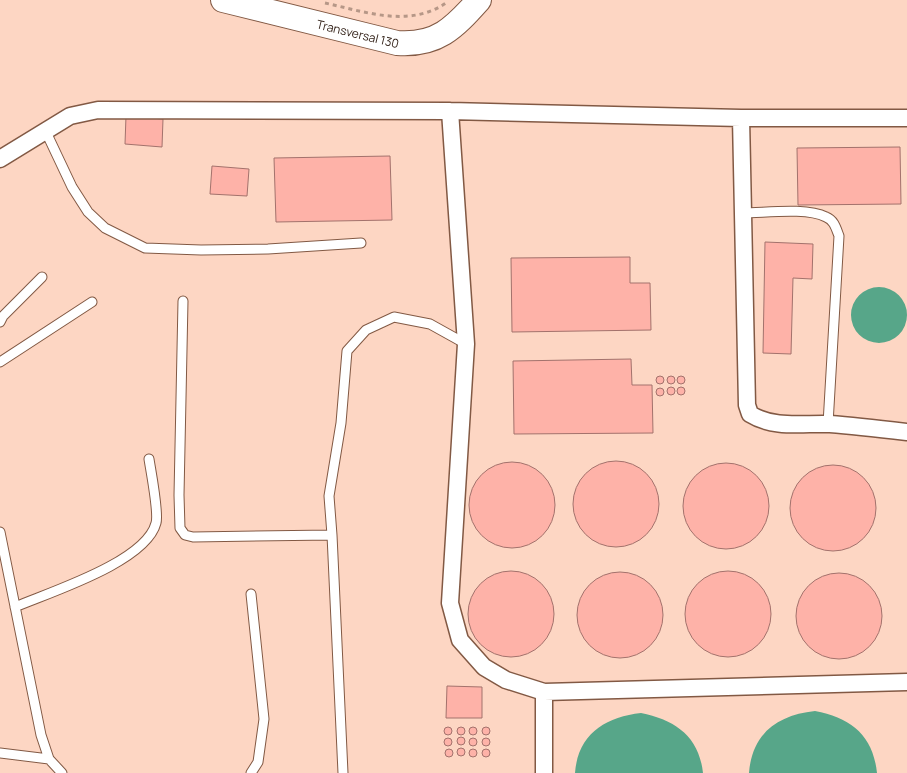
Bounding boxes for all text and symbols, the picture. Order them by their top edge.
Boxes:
street label: Transversal 130 [315,15,401,52]

